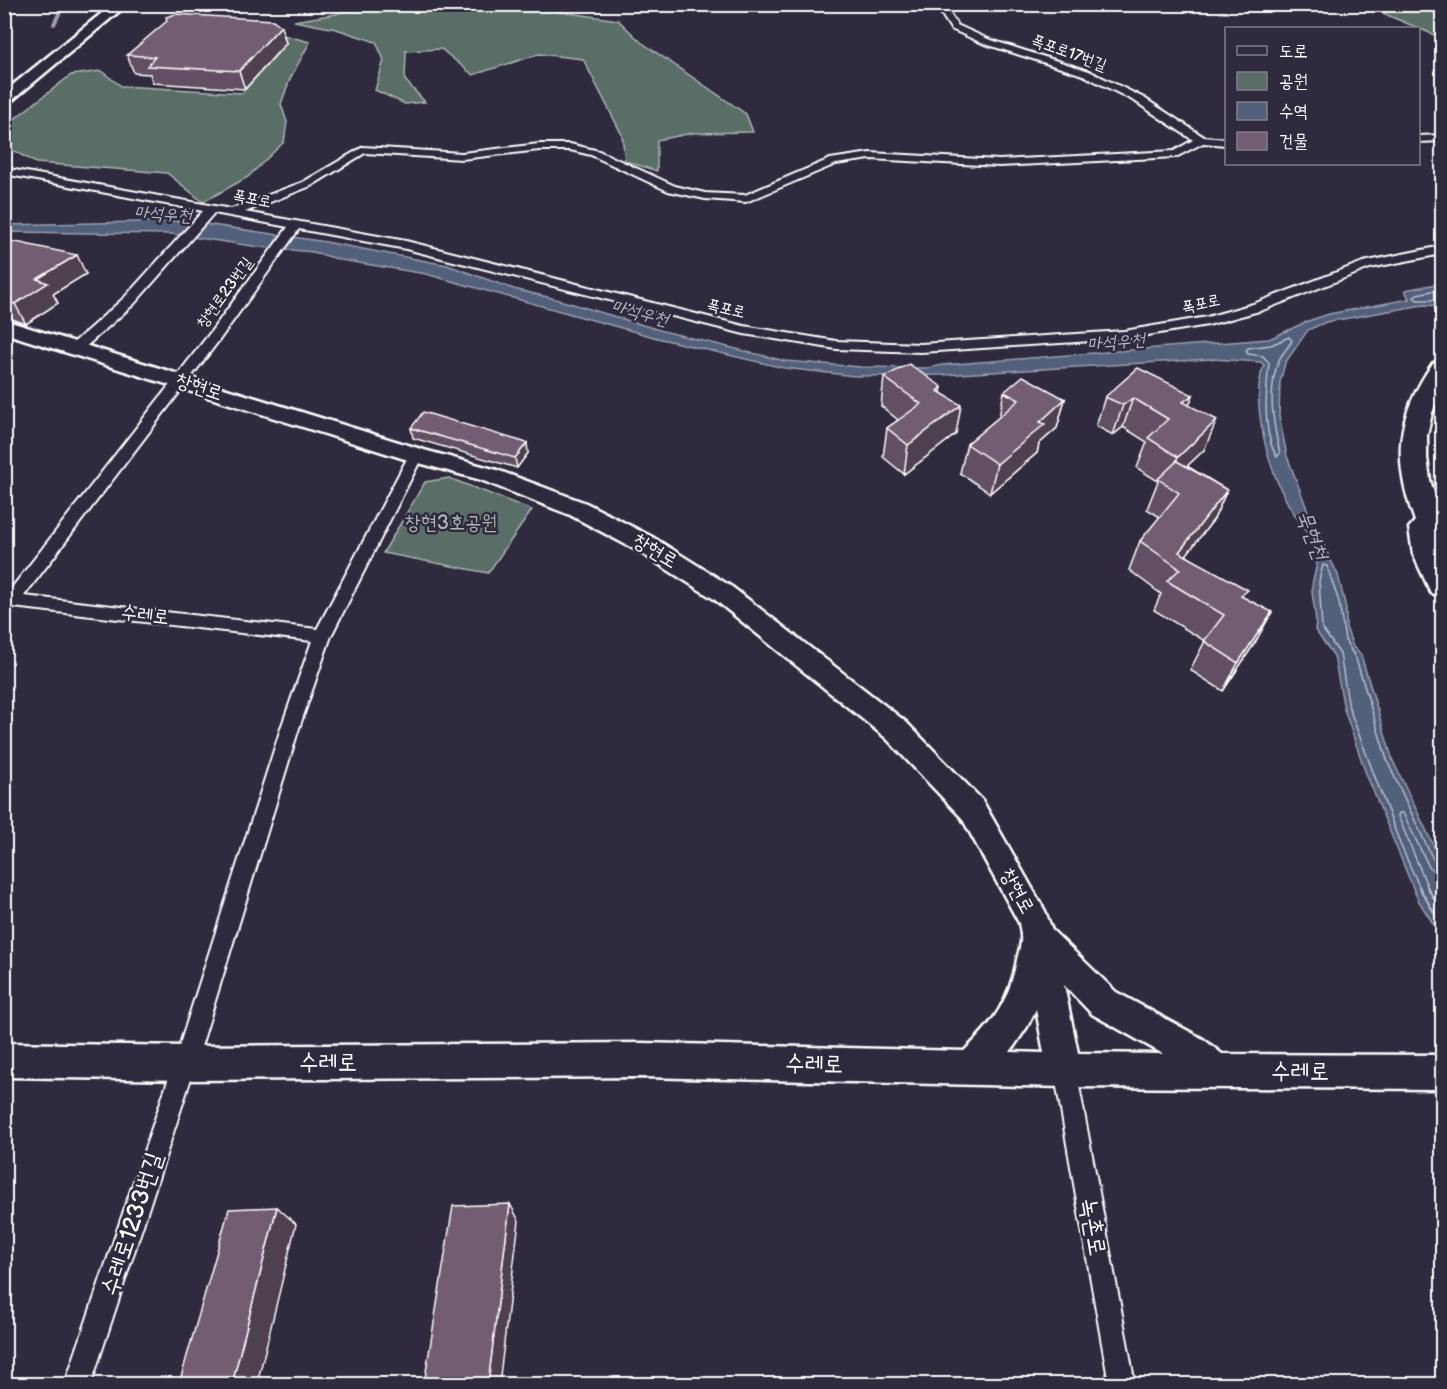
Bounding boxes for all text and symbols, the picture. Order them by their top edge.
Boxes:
legend [1225,27,1420,165]
street label: 폭포로17번길 [1029,31,1109,75]
text: 도로 [1279,41,1308,62]
text: 공원 [1279,71,1308,92]
text: 수역 [1279,101,1308,122]
text: 건물 [1279,131,1308,152]
street label: 폭포로 [231,186,273,212]
water label: 마석우천 [133,202,194,227]
street label: 창현로23번길 [193,254,257,332]
street label: 폭포로 [1180,291,1222,317]
water label: 마석우천 [609,295,672,331]
street label: 폭포로 [705,295,747,323]
water label: 마석우천 [1086,329,1147,355]
street label: 창현로 [172,368,226,406]
water label: 묵현천 [1291,507,1334,565]
park label: 창현3호공원 [405,511,497,535]
street label: 창현로 [628,528,682,574]
street label: 수레로 [120,600,170,630]
street label: 창현로 [995,864,1039,918]
street label: 수레로 [299,1048,357,1077]
street label: 수레로 [785,1049,843,1079]
street label: 수레로 [1271,1057,1329,1086]
street label: 수레로1233번길 [95,1149,169,1299]
street label: 녹촌로 [1074,1196,1112,1258]

